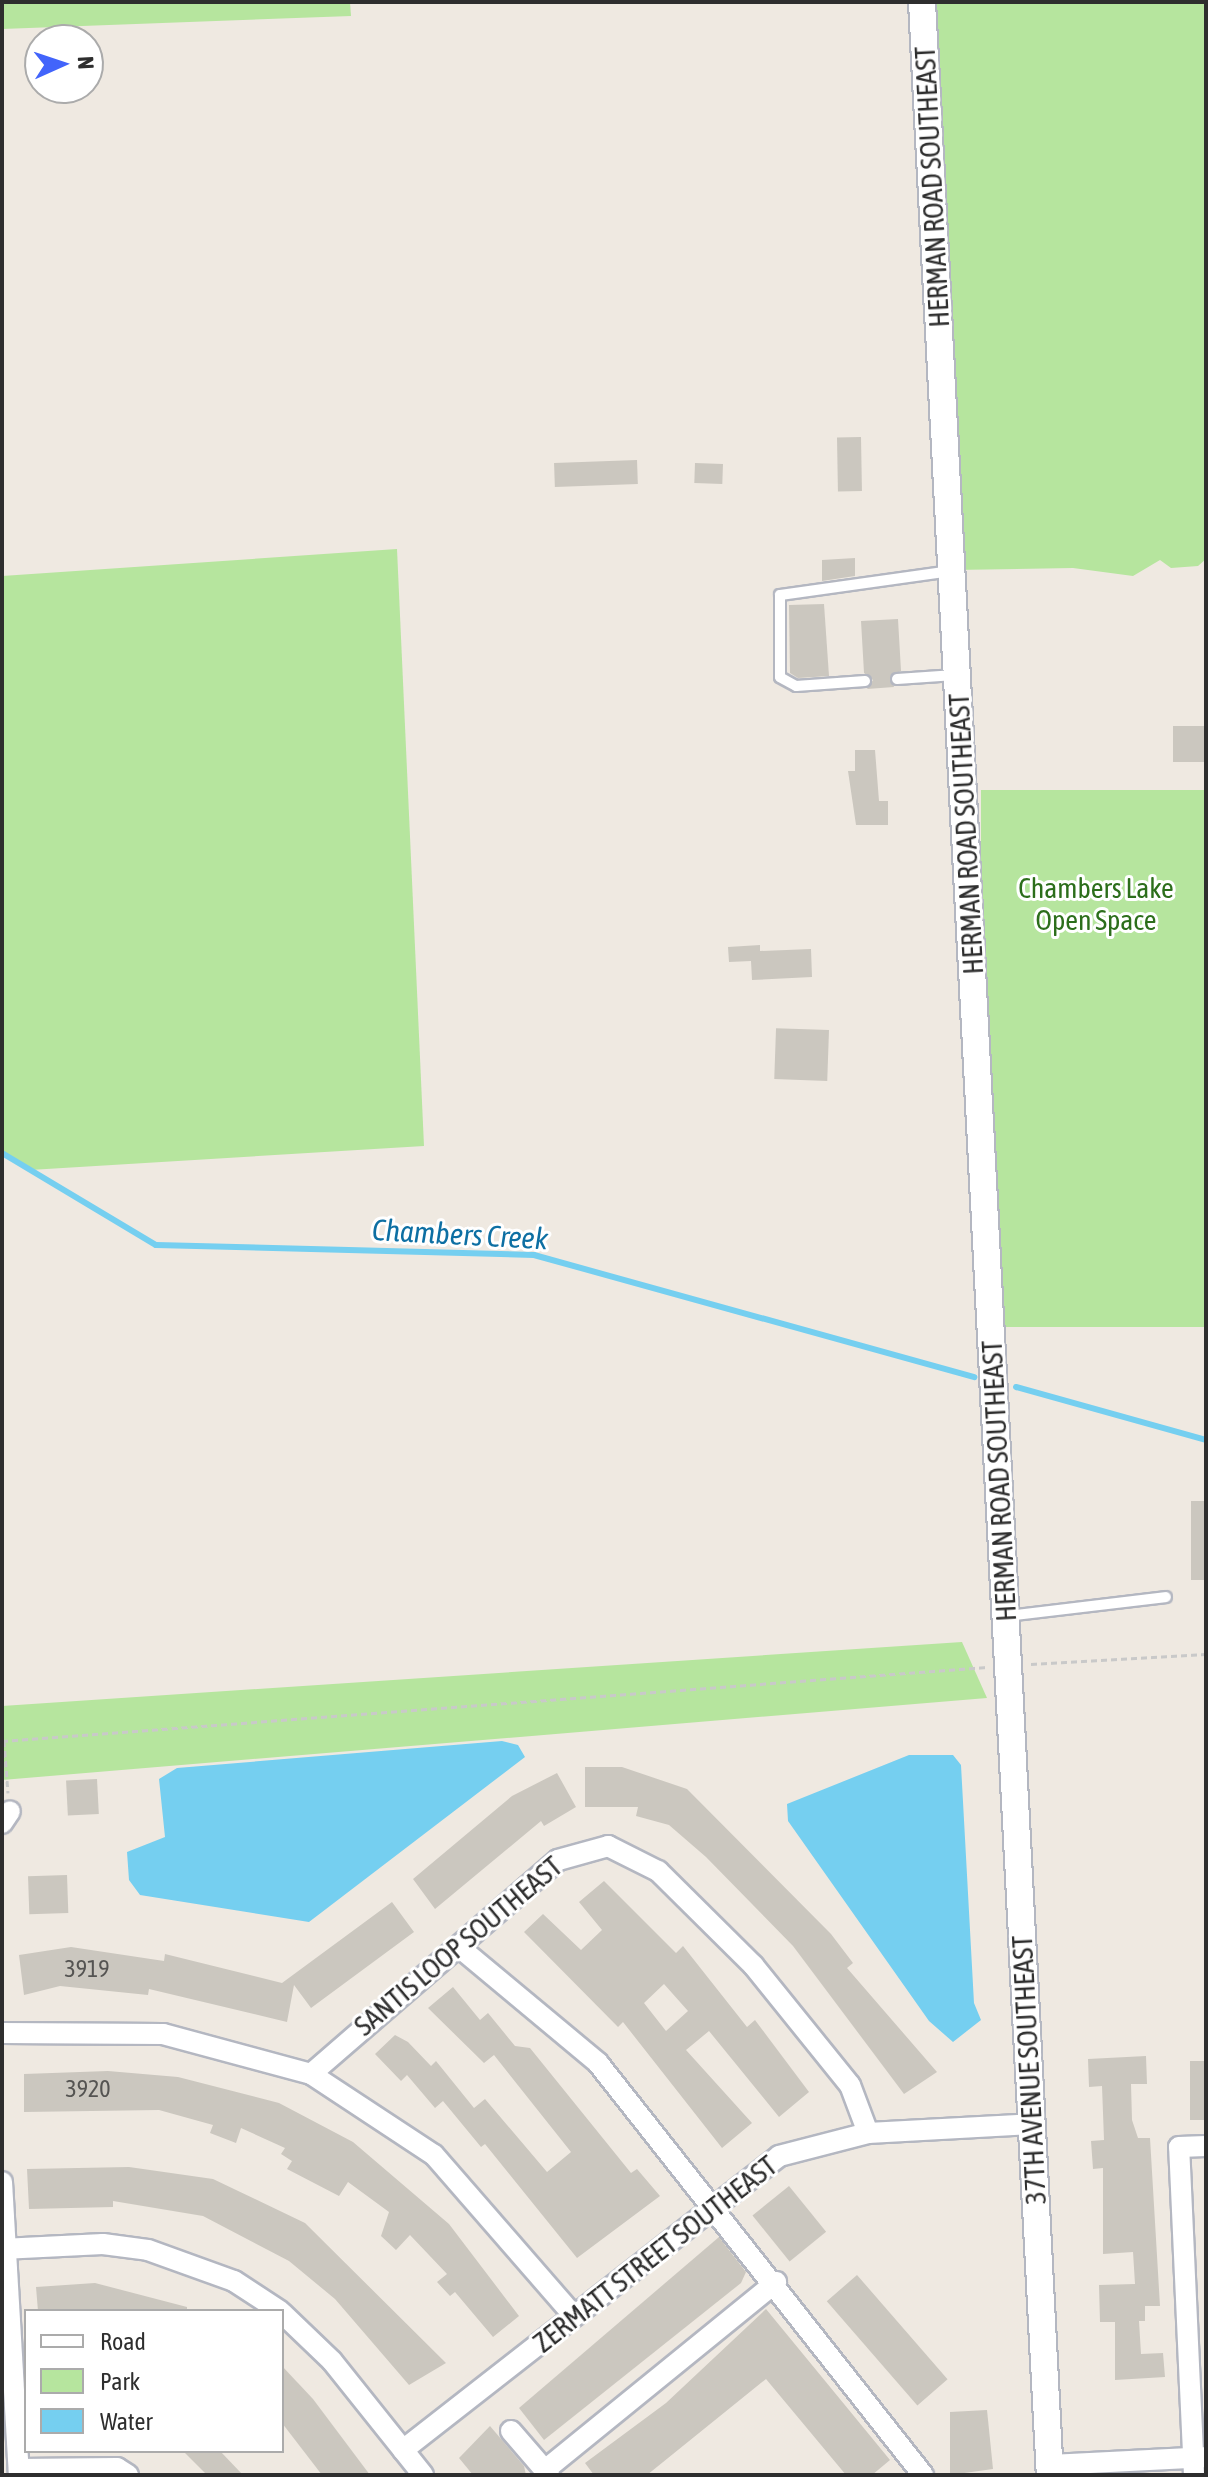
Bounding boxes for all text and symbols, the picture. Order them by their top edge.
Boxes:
north arrow [24,24,104,104]
street label: HERMAN ROAD SOUTHEAST [908,46,956,328]
text: N [73,56,99,70]
street label: HERMAN ROAD SOUTHEAST [942,693,990,975]
park label: Chambers Lake Open Space [1018,871,1174,937]
water label: Chambers Creek [371,1211,549,1257]
street label: HERMAN ROAD SOUTHEAST [975,1340,1023,1622]
street label: SANTIS LOOP SOUTHEAST [347,1849,569,2043]
street label: 37TH AVENUE SOUTHEAST [1005,1935,1053,2205]
house number: 3919 [64,1955,110,1983]
house number: 3920 [65,2075,111,2103]
street label: ZERMATT STREET SOUTHEAST [527,2149,783,2359]
legend [24,2309,284,2453]
text: Road [100,2328,146,2355]
text: Park [100,2368,140,2395]
text: Water [100,2408,153,2435]

